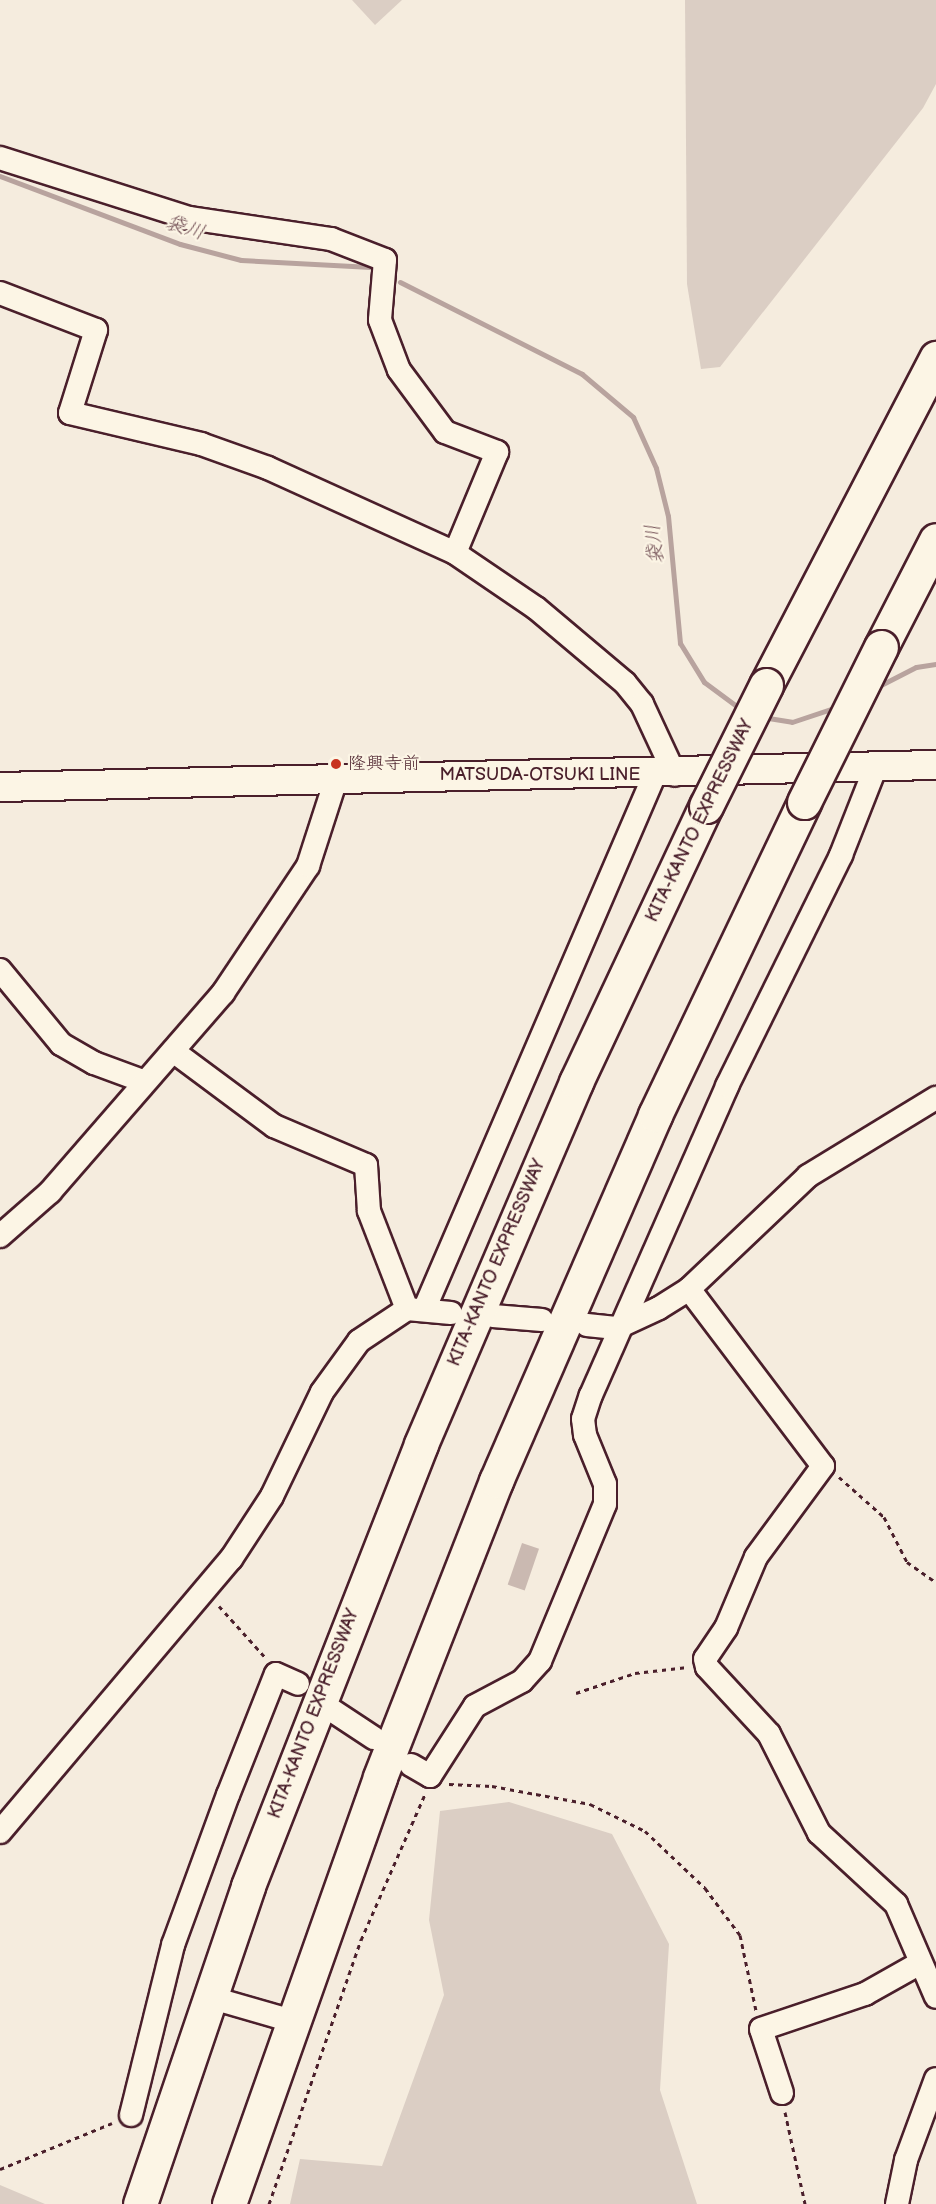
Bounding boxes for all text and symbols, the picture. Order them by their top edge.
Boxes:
water label: 袋川 [162,210,208,246]
water label: 袋川 [641,523,669,565]
street label: KITA-KANTO EXPRESSWAY [641,716,759,926]
place label: 隆興寺前 [348,753,420,775]
marker: 隆興寺前 [329,757,343,771]
street label: MATSUDA-OTSUKI LINE [440,764,640,786]
street label: KITA-KANTO EXPRESSWAY [444,1156,550,1370]
street label: KITA-KANTO EXPRESSWAY [264,1606,364,1822]

